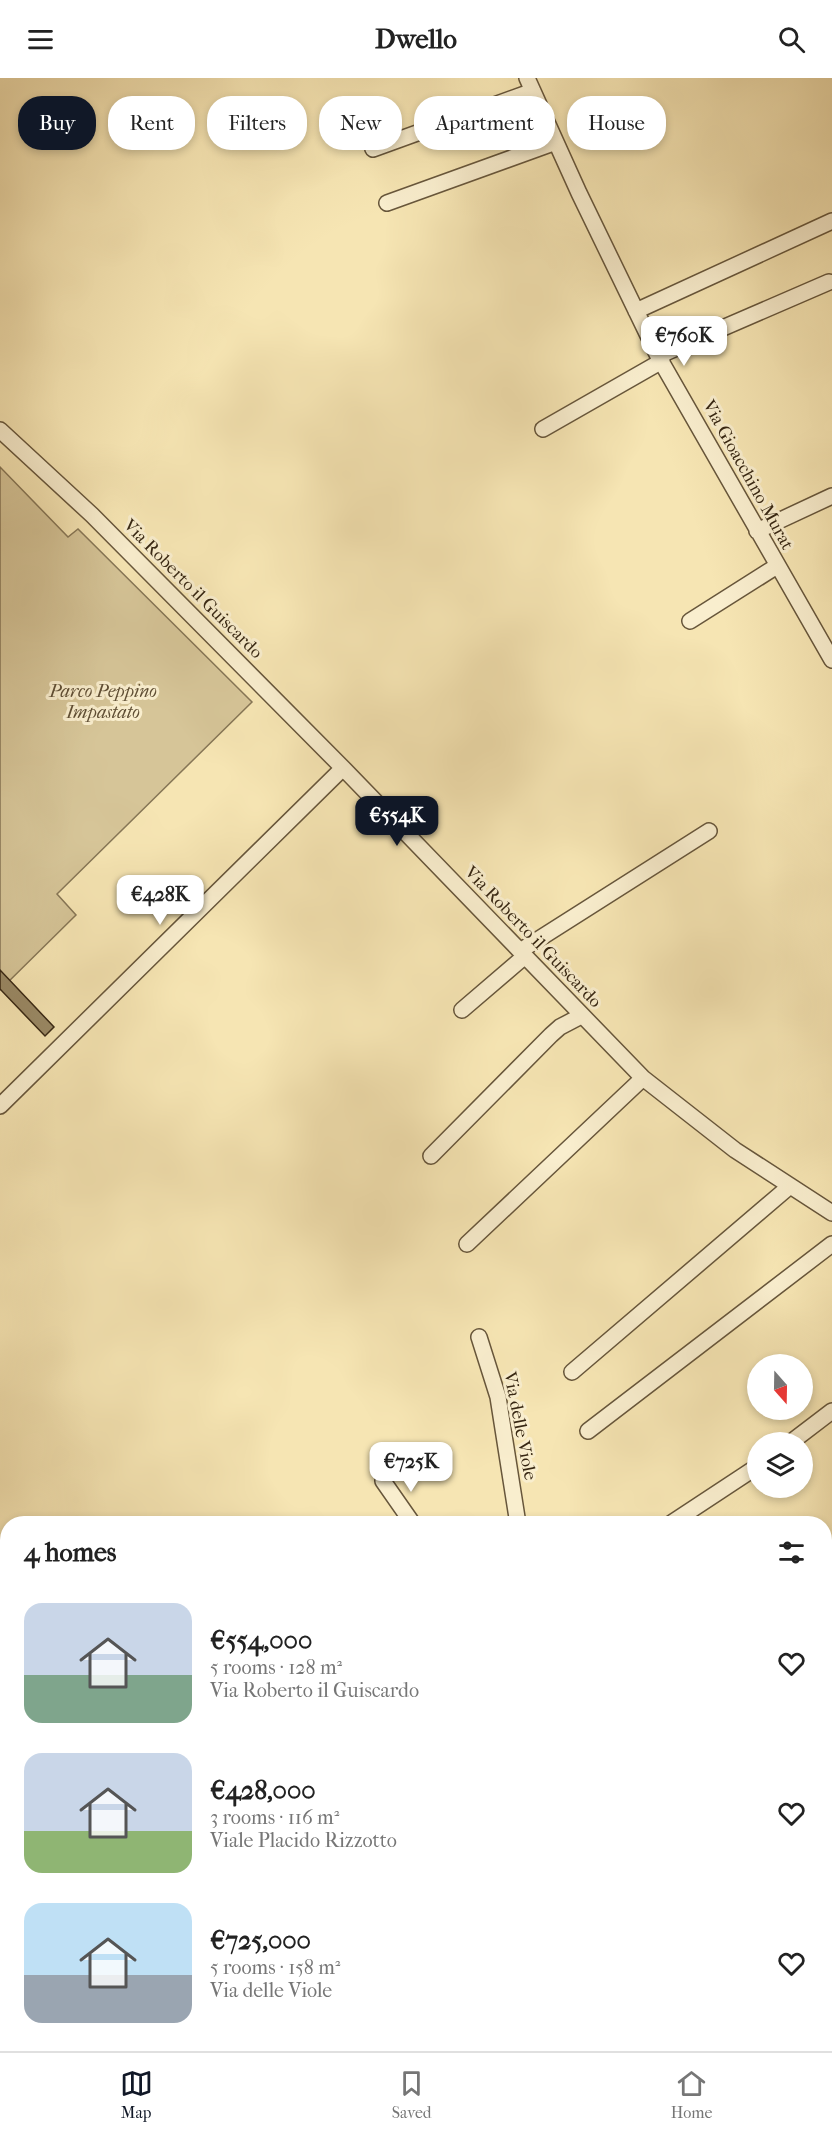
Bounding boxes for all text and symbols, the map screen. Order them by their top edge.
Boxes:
icon: menu [24,23,57,56]
text: Dwello [375,23,457,55]
icon: search [775,23,808,56]
chip: Buy [18,96,96,150]
chip: Rent [108,96,195,150]
chip: Filters [207,96,307,150]
chip: New [319,96,402,150]
chip: Apartment [414,96,555,150]
chip: House [567,96,666,150]
pin: €760K [642,316,726,367]
text: €760K [655,324,713,347]
street label: Via Gioacchino Murat [698,396,798,554]
street label: Via Roberto il Guiscardo [118,514,267,663]
park label: Parco Peppino Impastato [48,681,157,723]
pin: €554K [355,796,439,847]
text: €554K [369,804,425,827]
street label: Via Roberto il Guiscardo [459,861,606,1012]
pin: €428K [118,875,202,926]
text: €428K [131,883,189,906]
north arrow [747,1354,813,1420]
map controls [747,1354,813,1498]
street label: Via delle Viole [499,1369,541,1482]
button: layers [747,1432,813,1498]
pin: €725K [369,1442,453,1493]
text: €725K [384,1450,438,1473]
icon: filters [775,1536,808,1569]
text: 4 homes [24,1537,116,1568]
text: €554,000 [210,1625,312,1656]
icon: home [72,1627,144,1699]
icon: heart [775,1647,808,1680]
text: 5 rooms · 128 m² [210,1656,342,1679]
text: Via Roberto il Guiscardo [210,1679,419,1702]
text: €428,000 [210,1775,316,1806]
icon: home [72,1777,144,1849]
icon: heart [775,1797,808,1830]
text: 3 rooms · 116 m² [210,1806,339,1829]
text: Viale Placido Rizzotto [210,1829,397,1852]
text: €725,000 [210,1925,311,1956]
icon: home [72,1927,144,1999]
icon: heart [775,1947,808,1980]
text: 5 rooms · 158 m² [210,1956,340,1979]
text: Via delle Viole [210,1979,332,2002]
tab: Map [120,2067,153,2122]
tab: Saved [392,2067,432,2122]
tab: Home [671,2067,712,2122]

